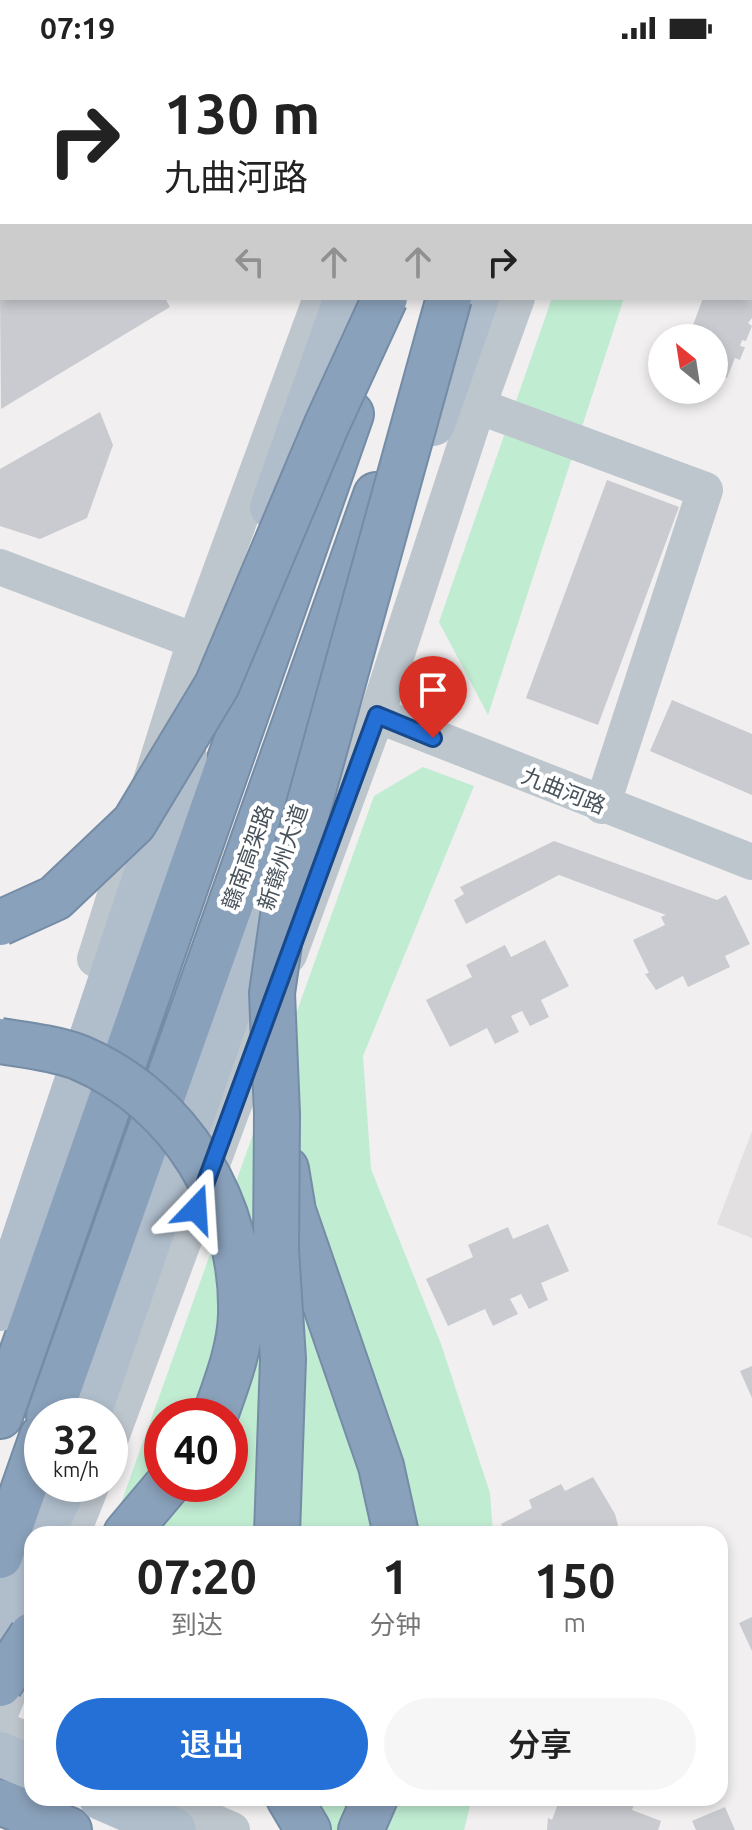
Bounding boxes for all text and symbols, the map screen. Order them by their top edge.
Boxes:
text: 07:19 [40,11,115,45]
text: 130 m [164,82,320,145]
icon: right [32,88,136,192]
text: 九曲河路 [164,156,308,197]
icon: left [228,240,272,284]
icon: ahead [312,240,356,284]
icon: ahead [396,240,440,284]
icon: right [480,240,524,284]
north arrow [648,324,728,404]
map controls [648,324,728,404]
pin [399,656,467,738]
icon: arrive [411,668,455,712]
street label: 九曲河路 [519,762,609,818]
street label: 赣南高架路 [216,801,278,913]
street label: 新赣州大道 [252,801,312,913]
position arrow [154,1167,238,1251]
speed limit sign: 40 [144,1398,248,1502]
text: 32 [53,1417,99,1462]
text: km/h [53,1458,99,1481]
text: 07:20 [137,1549,257,1603]
text: 1 [382,1549,409,1603]
text: 150 [534,1553,615,1607]
text: m [563,1608,586,1637]
text: 到达 [171,1610,223,1639]
text: 分钟 [369,1610,421,1639]
button: 退出 [56,1698,368,1790]
button: 分享 [384,1698,696,1790]

